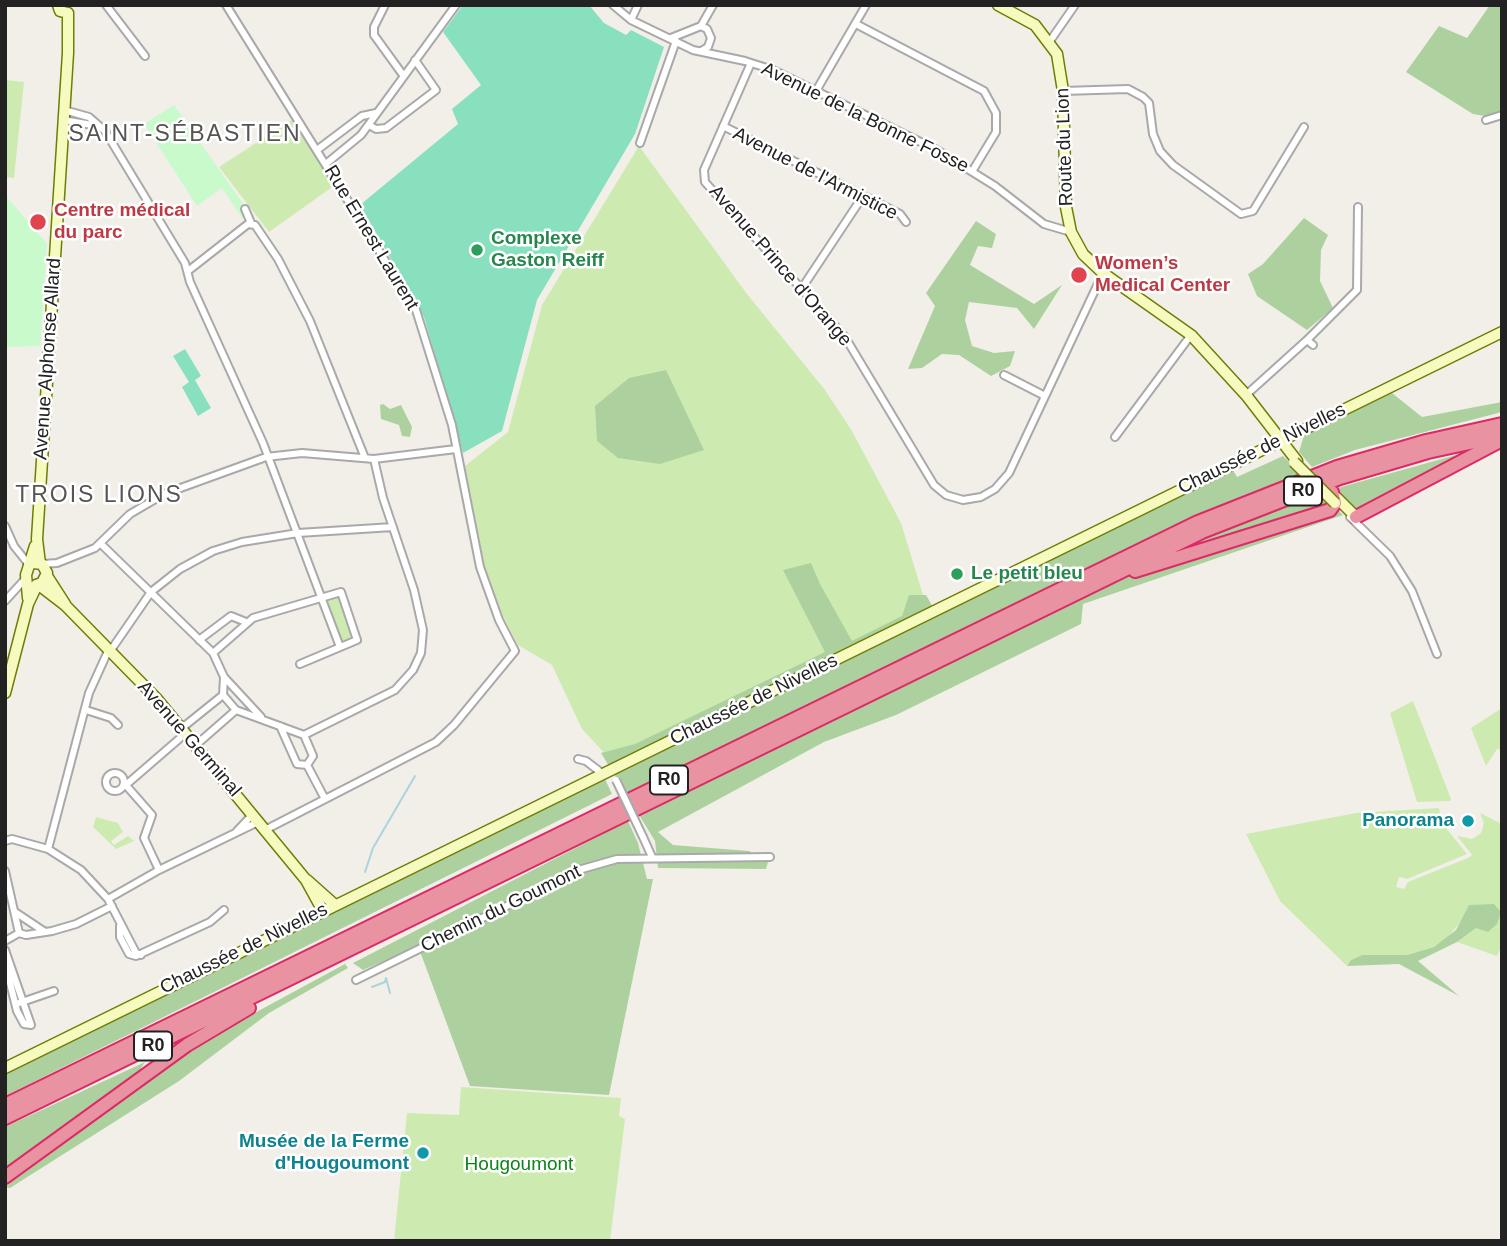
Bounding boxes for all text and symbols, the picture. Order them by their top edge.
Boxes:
street label: Avenue de la Bonne Fosse [758,58,972,178]
street label: Route du Lion [1052,87,1078,207]
district label: SAINT-SÉBASTIEN [70,121,300,149]
street label: Avenue de l'Armistice [729,123,901,225]
street label: Rue Ernest Laurent [319,162,423,314]
street label: Avenue Prince d'Orange [704,181,856,351]
place label: Centre médical du parc [54,200,190,244]
marker: Centre médical du parc [28,212,48,232]
place label: Complexe Gaston Reiff [491,228,604,272]
marker: Complexe Gaston Reiff [469,242,485,258]
place label: Women’s Medical Center [1095,253,1230,297]
street label: Avenue Alphonse Allard [30,257,66,461]
marker: Women’s Medical Center [1069,265,1089,285]
street label: Chaussée de Nivelles [1174,398,1350,500]
road number: R0 [1284,476,1322,505]
district label: TROIS LIONS [17,482,181,510]
place label: Le petit bleu [971,563,1083,585]
marker: Le petit bleu [949,566,965,582]
street label: Chaussée de Nivelles [666,649,842,751]
street label: Avenue Germinal [132,676,246,802]
road number: R0 [650,766,688,794]
place label: Panorama [1362,810,1454,832]
marker: Panorama [1460,813,1476,829]
street label: Chemin du Goumont [417,860,585,958]
street label: Chaussée de Nivelles [156,898,332,1000]
road number: R0 [134,1031,172,1060]
place label: Musée de la Ferme d'Hougoumont [239,1131,409,1175]
marker: Musée de la Ferme d'Hougoumont [415,1145,431,1161]
park label: Hougoumont [465,1154,573,1176]

